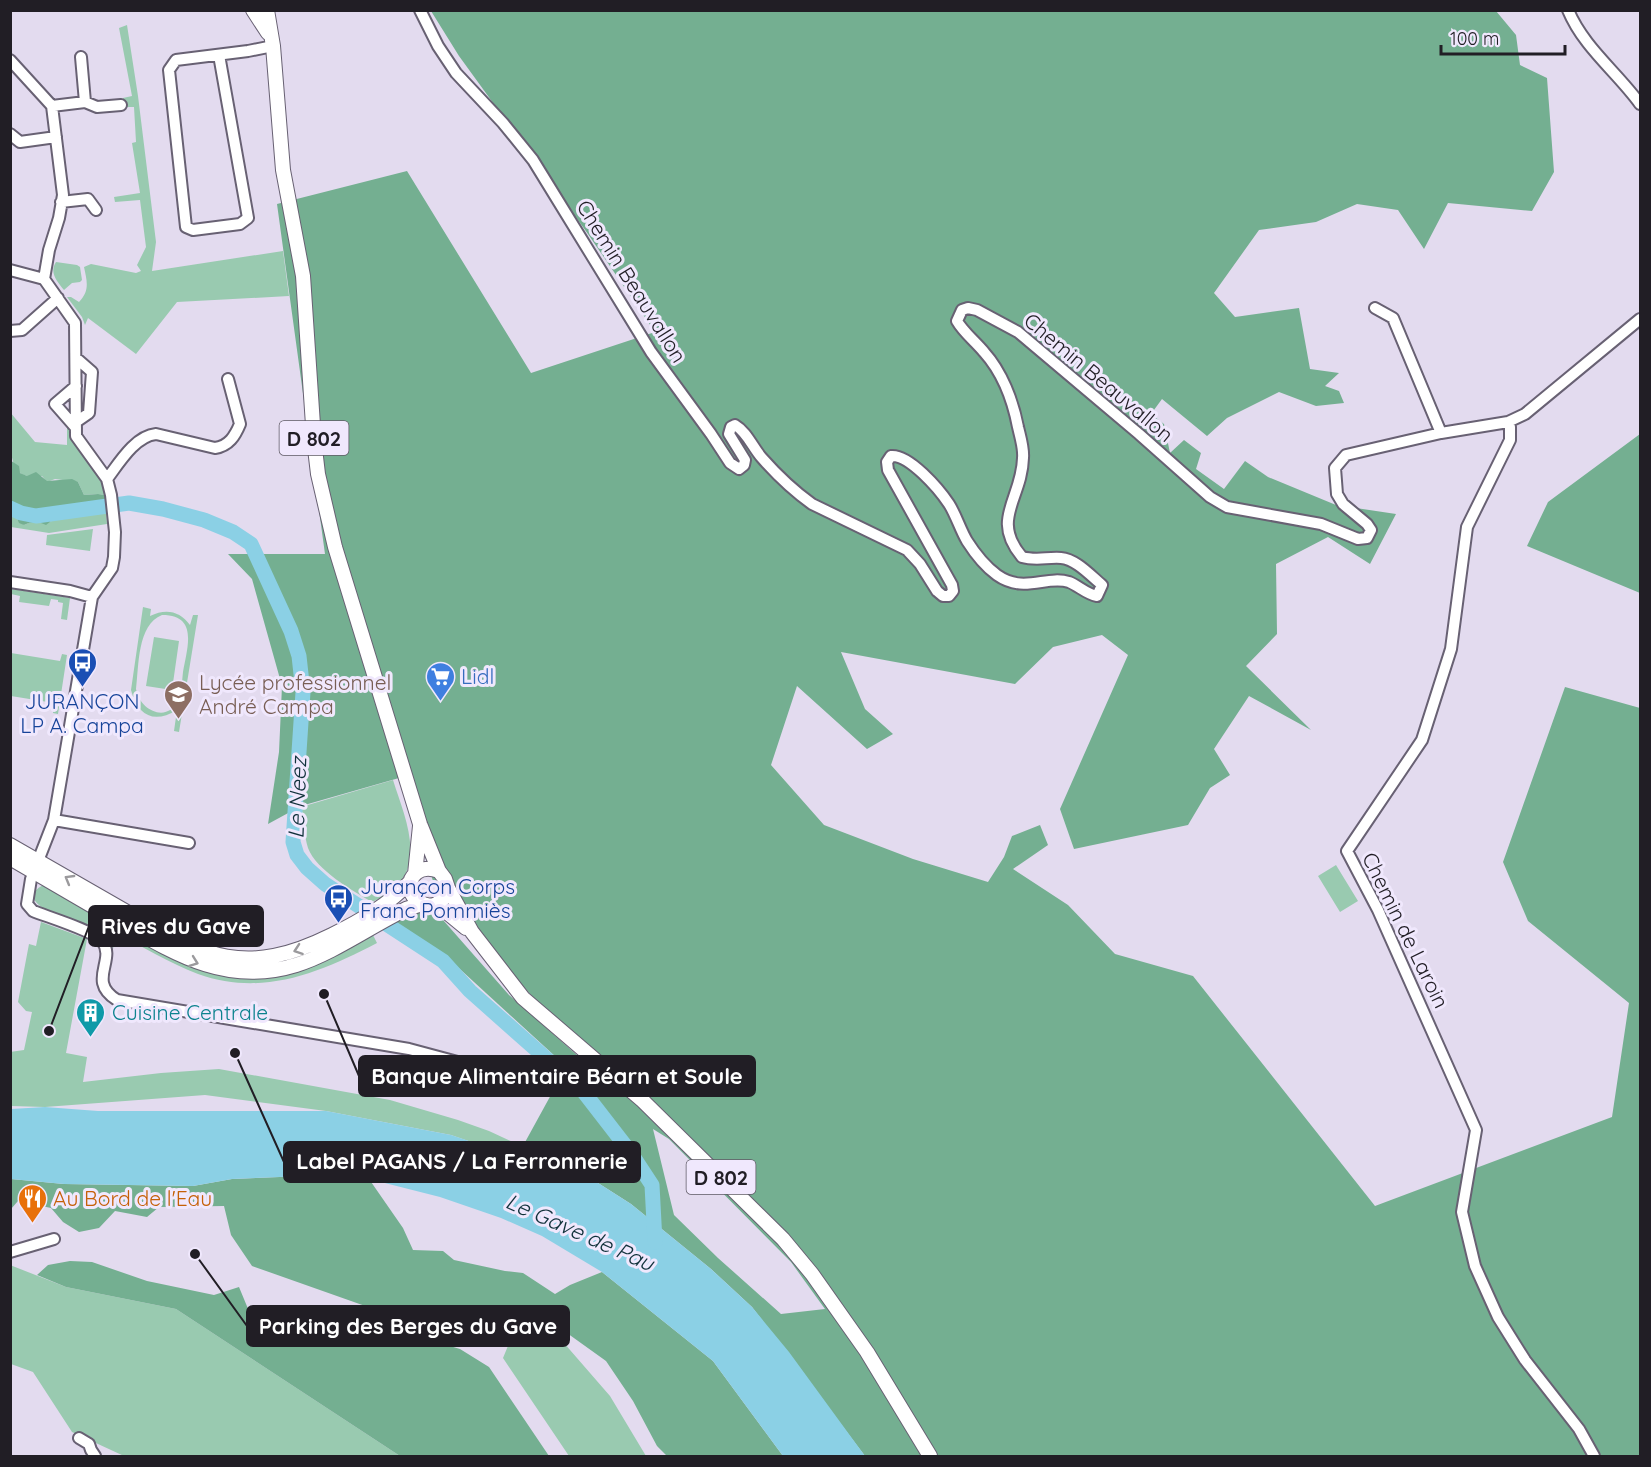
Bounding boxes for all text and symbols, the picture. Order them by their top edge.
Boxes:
scale bar [1441,18,1566,56]
text: 100 m [1450,27,1499,50]
street label: Chemin Beauvallon [571,195,693,367]
street label: Chemin Beauvallon [1019,307,1179,447]
road number: D 802 [280,421,348,455]
bus stop icon: JURANÇON LP A. Campa [66,646,98,688]
supermarket icon: Lidl [424,660,456,702]
place label: Lidl [461,663,494,689]
place label: Lycée professionnel André Campa [199,669,391,719]
school or university icon: Lycée professionnel André Campa [162,678,194,720]
place label: JURANÇON LP A. Campa [20,688,144,738]
water label: Le Neez [282,754,313,839]
street label: Chemin de Laroin [1357,848,1455,1012]
place label: Jurançon Corps Franc Pommiès [360,873,515,923]
one-way arrow [65,875,75,886]
bus stop icon: Jurançon Corps Franc Pommiès [323,882,355,924]
callout: Rives du Gave [89,906,263,946]
text: Rives du Gave [101,912,251,940]
one-way arrow [293,943,304,956]
one-way arrow [188,954,199,967]
building icon: Cuisine Centrale [75,996,107,1038]
place label: Cuisine Centrale [112,999,268,1025]
callout: Banque Alimentaire Béarn et Soule [359,1056,755,1096]
text: Banque Alimentaire Béarn et Soule [371,1062,743,1090]
callout: Label PAGANS / La Ferronnerie [284,1142,640,1182]
text: Label PAGANS / La Ferronnerie [296,1147,628,1175]
road number: D 802 [686,1160,756,1194]
restaurant icon: Au Bord de l'Eau [16,1182,48,1224]
place label: Au Bord de l'Eau [53,1185,212,1211]
water label: Le Gave de Pau [502,1187,660,1278]
callout: Parking des Berges du Gave [247,1306,569,1346]
text: Parking des Berges du Gave [259,1312,557,1340]

